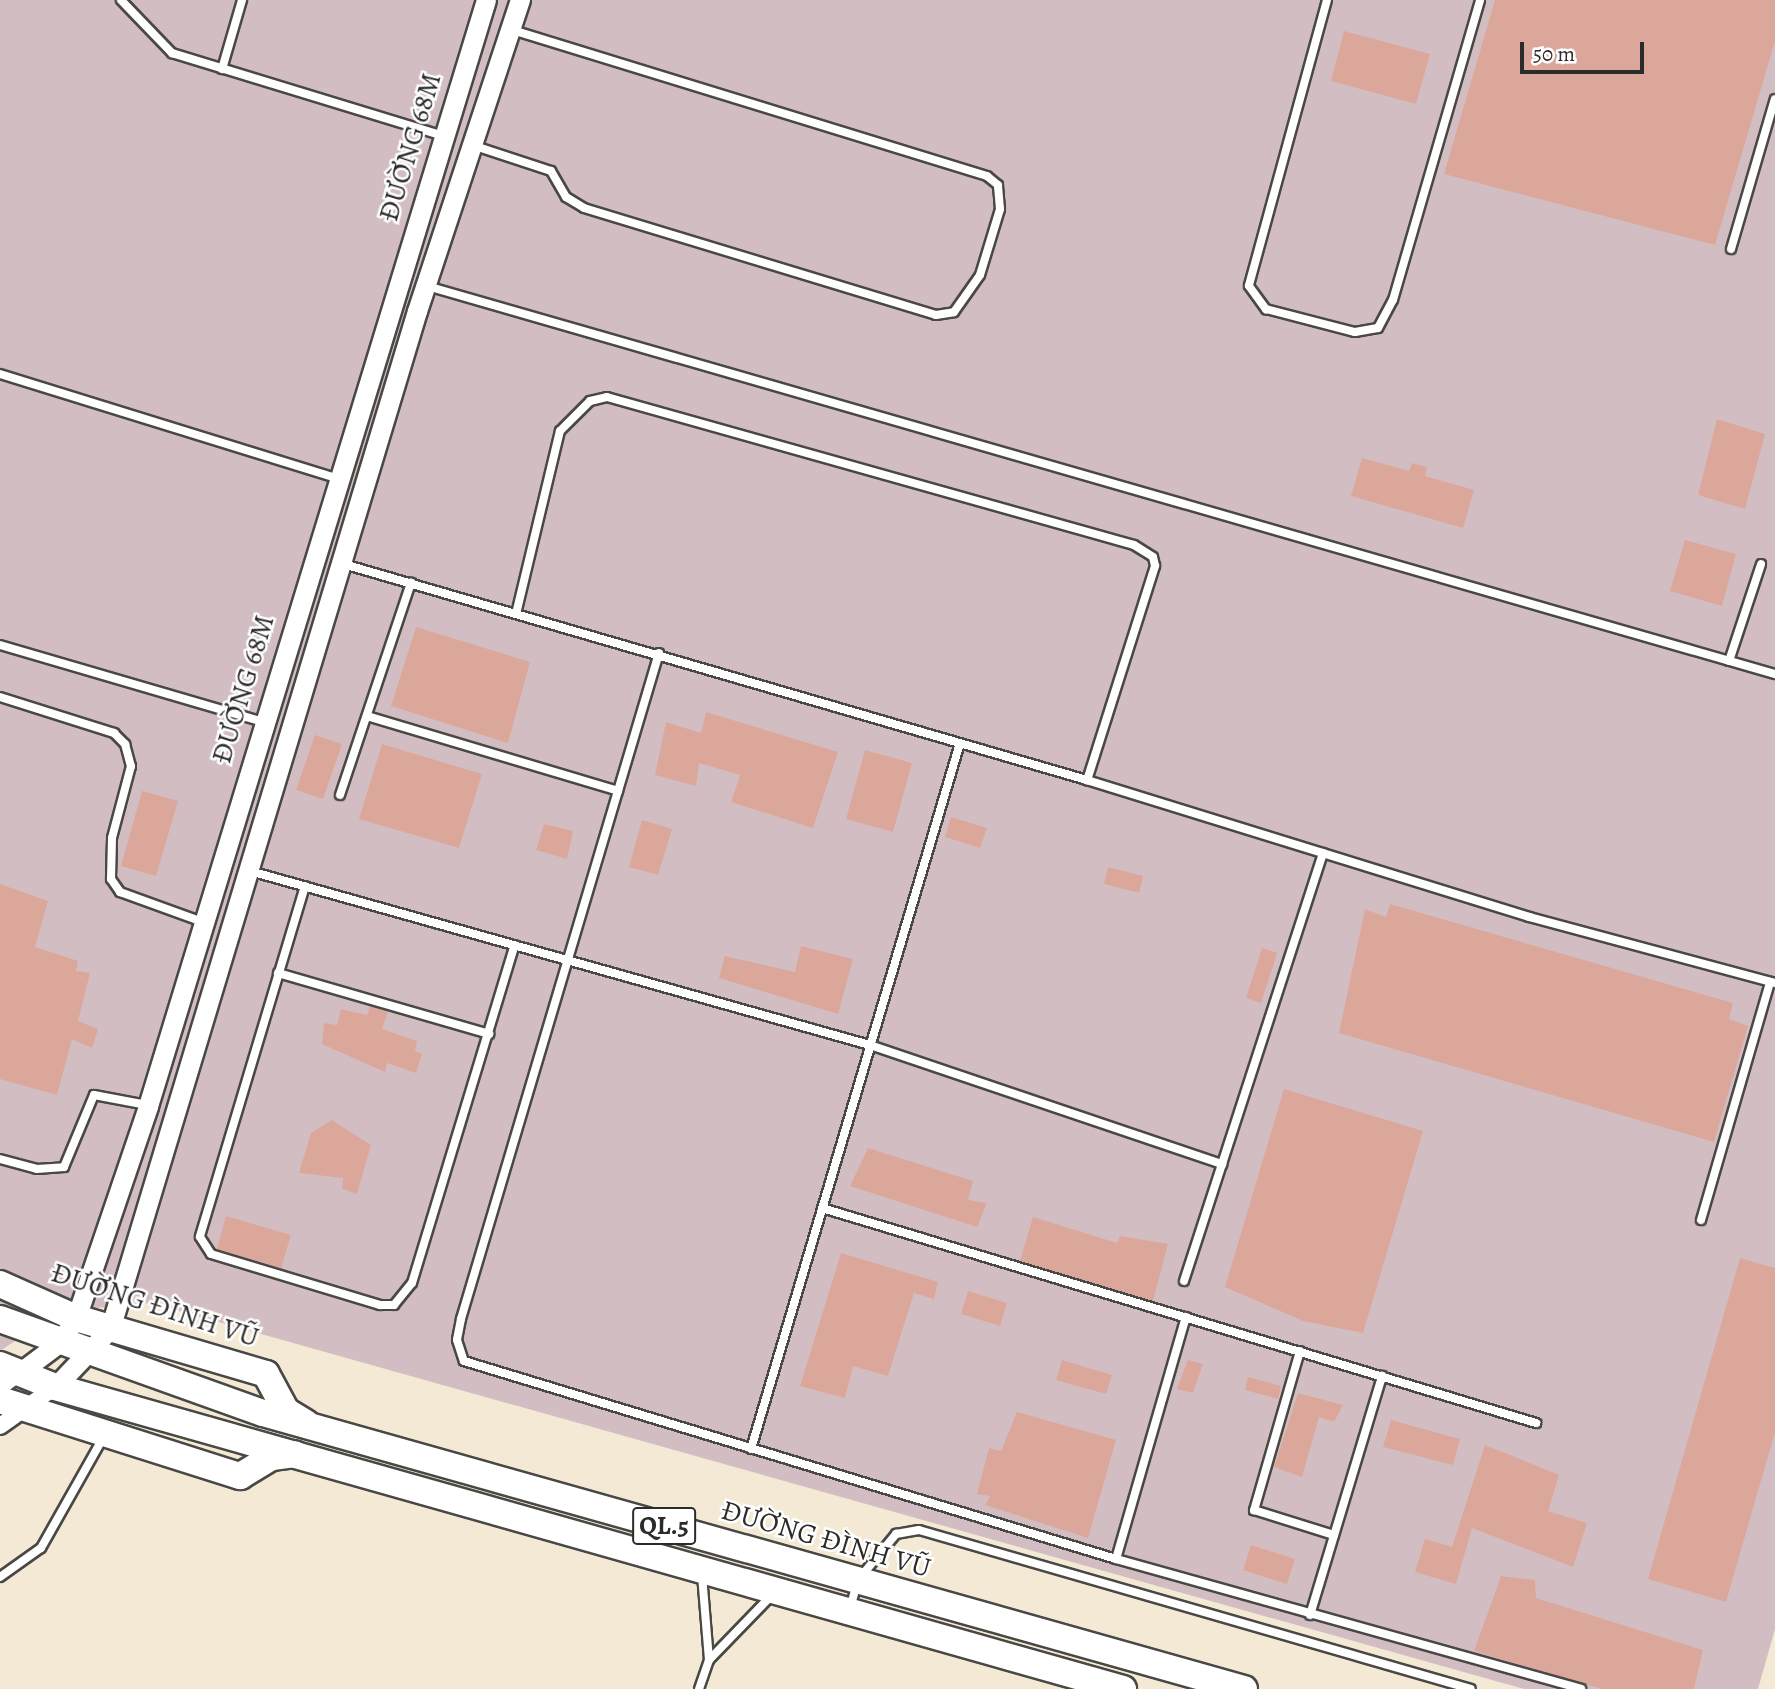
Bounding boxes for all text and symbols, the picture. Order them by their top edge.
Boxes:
scale bar [1523,28,1647,72]
text: 50 m [1533,40,1575,68]
street label: ĐƯỜNG 68M [371,69,449,225]
street label: ĐƯỜNG 68M [204,611,282,767]
street label: ĐƯỜNG ĐÌNH VŨ [47,1256,263,1354]
street label: ĐƯỜNG ĐÌNH VŨ [717,1493,935,1585]
road number: QL.5 [631,1504,697,1548]

